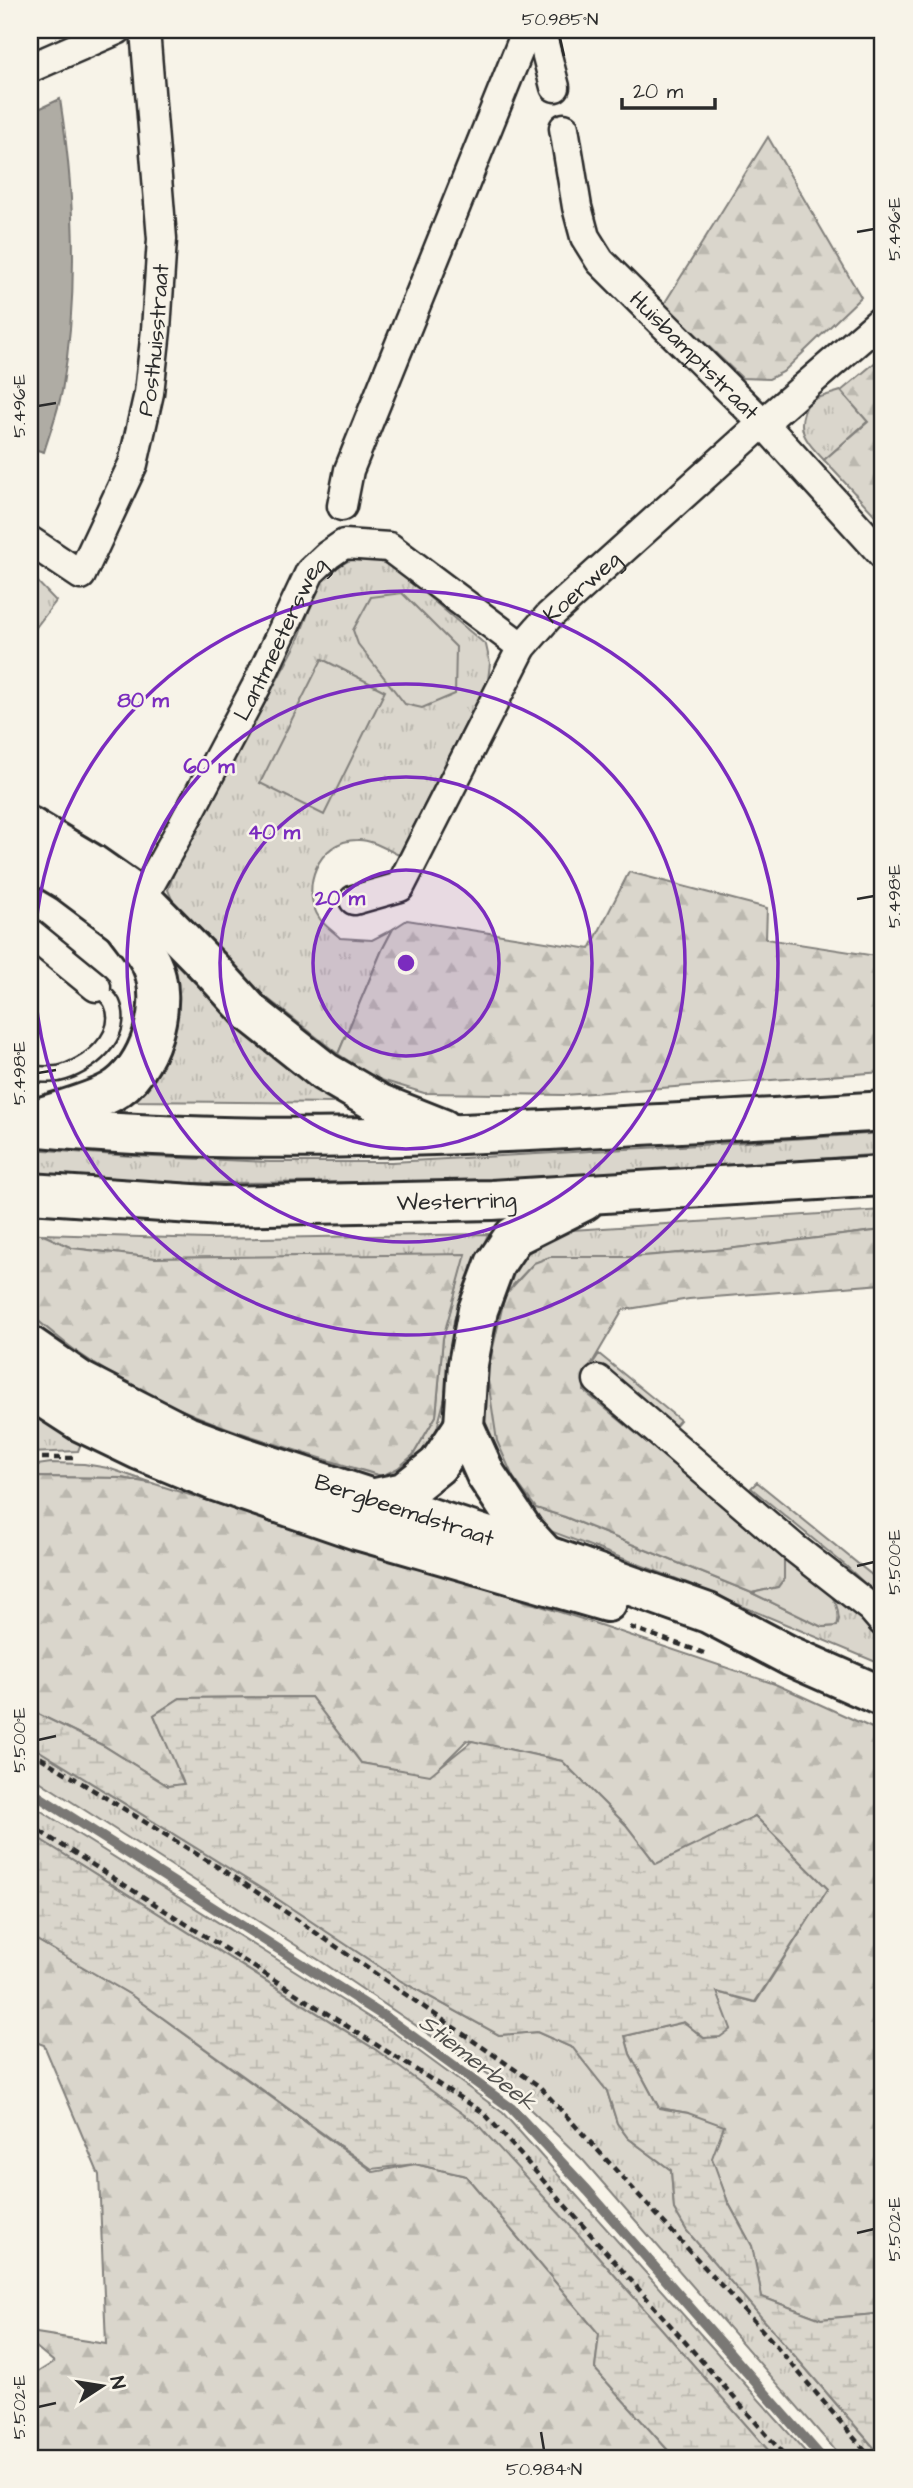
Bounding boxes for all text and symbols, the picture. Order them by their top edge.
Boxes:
text: 50.985°N [522,7,598,32]
scale bar [622,66,715,110]
text: 20 m [633,77,684,106]
text: 5.496°E [882,197,907,261]
street label: Posthuisstraat [129,262,177,419]
street label: Huisbamptstraat [622,284,767,428]
text: 5.496°E [7,374,32,438]
street label: Koerweg [536,544,629,631]
street label: Lantmeetersweg [226,549,335,726]
text: 80 m [117,686,169,715]
text: 60 m [183,752,235,781]
text: 40 m [248,818,301,847]
text: 5.498°E [882,864,907,928]
text: 20 m [314,884,366,913]
centre of rings [394,951,418,975]
text: 5.498°E [7,1041,32,1105]
street label: Westerring [396,1184,518,1219]
street label: Bergbeemdstraat [310,1466,499,1555]
text: 5.500°E [882,1529,907,1595]
text: 5.500°E [7,1707,32,1773]
water label: Stiemerbeek [411,2006,544,2120]
text: 5.502°E [882,2197,907,2261]
north arrow [66,2352,136,2422]
text: N [103,2374,132,2391]
text: 5.502°E [7,2375,32,2439]
text: 50.984°N [506,2457,582,2482]

